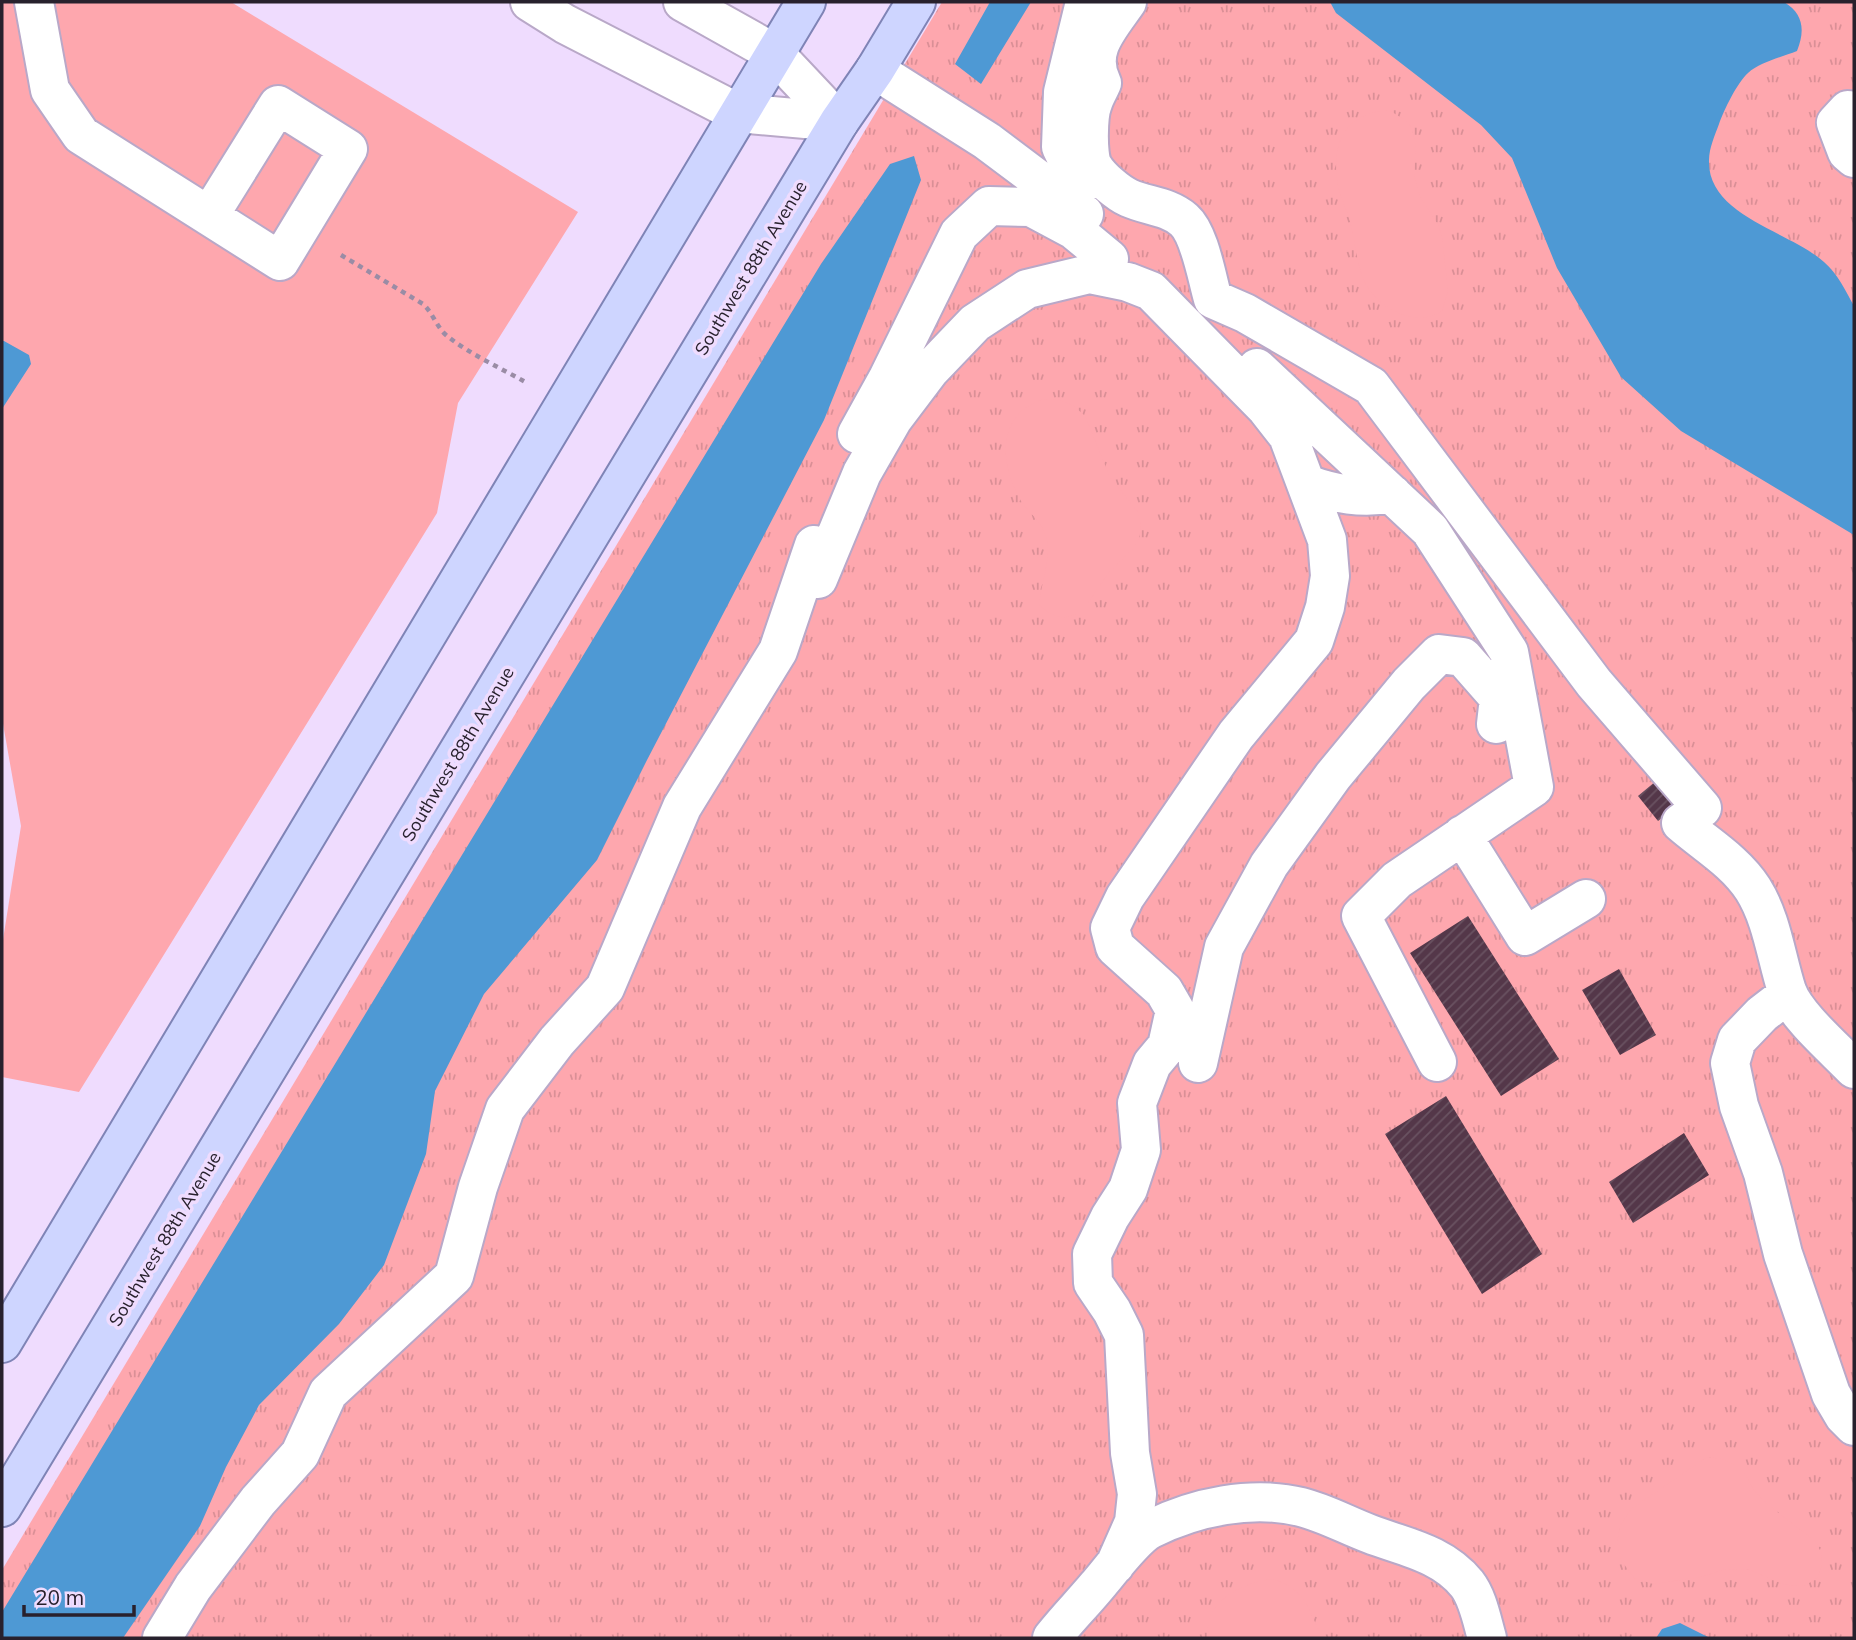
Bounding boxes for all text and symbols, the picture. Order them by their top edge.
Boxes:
street label: Southwest 88th Avenue [689,176,812,359]
street label: Southwest 88th Avenue [396,662,519,845]
street label: Southwest 88th Avenue [103,1147,226,1330]
scale bar [24,1574,135,1618]
text: 20 m [35,1584,84,1610]

